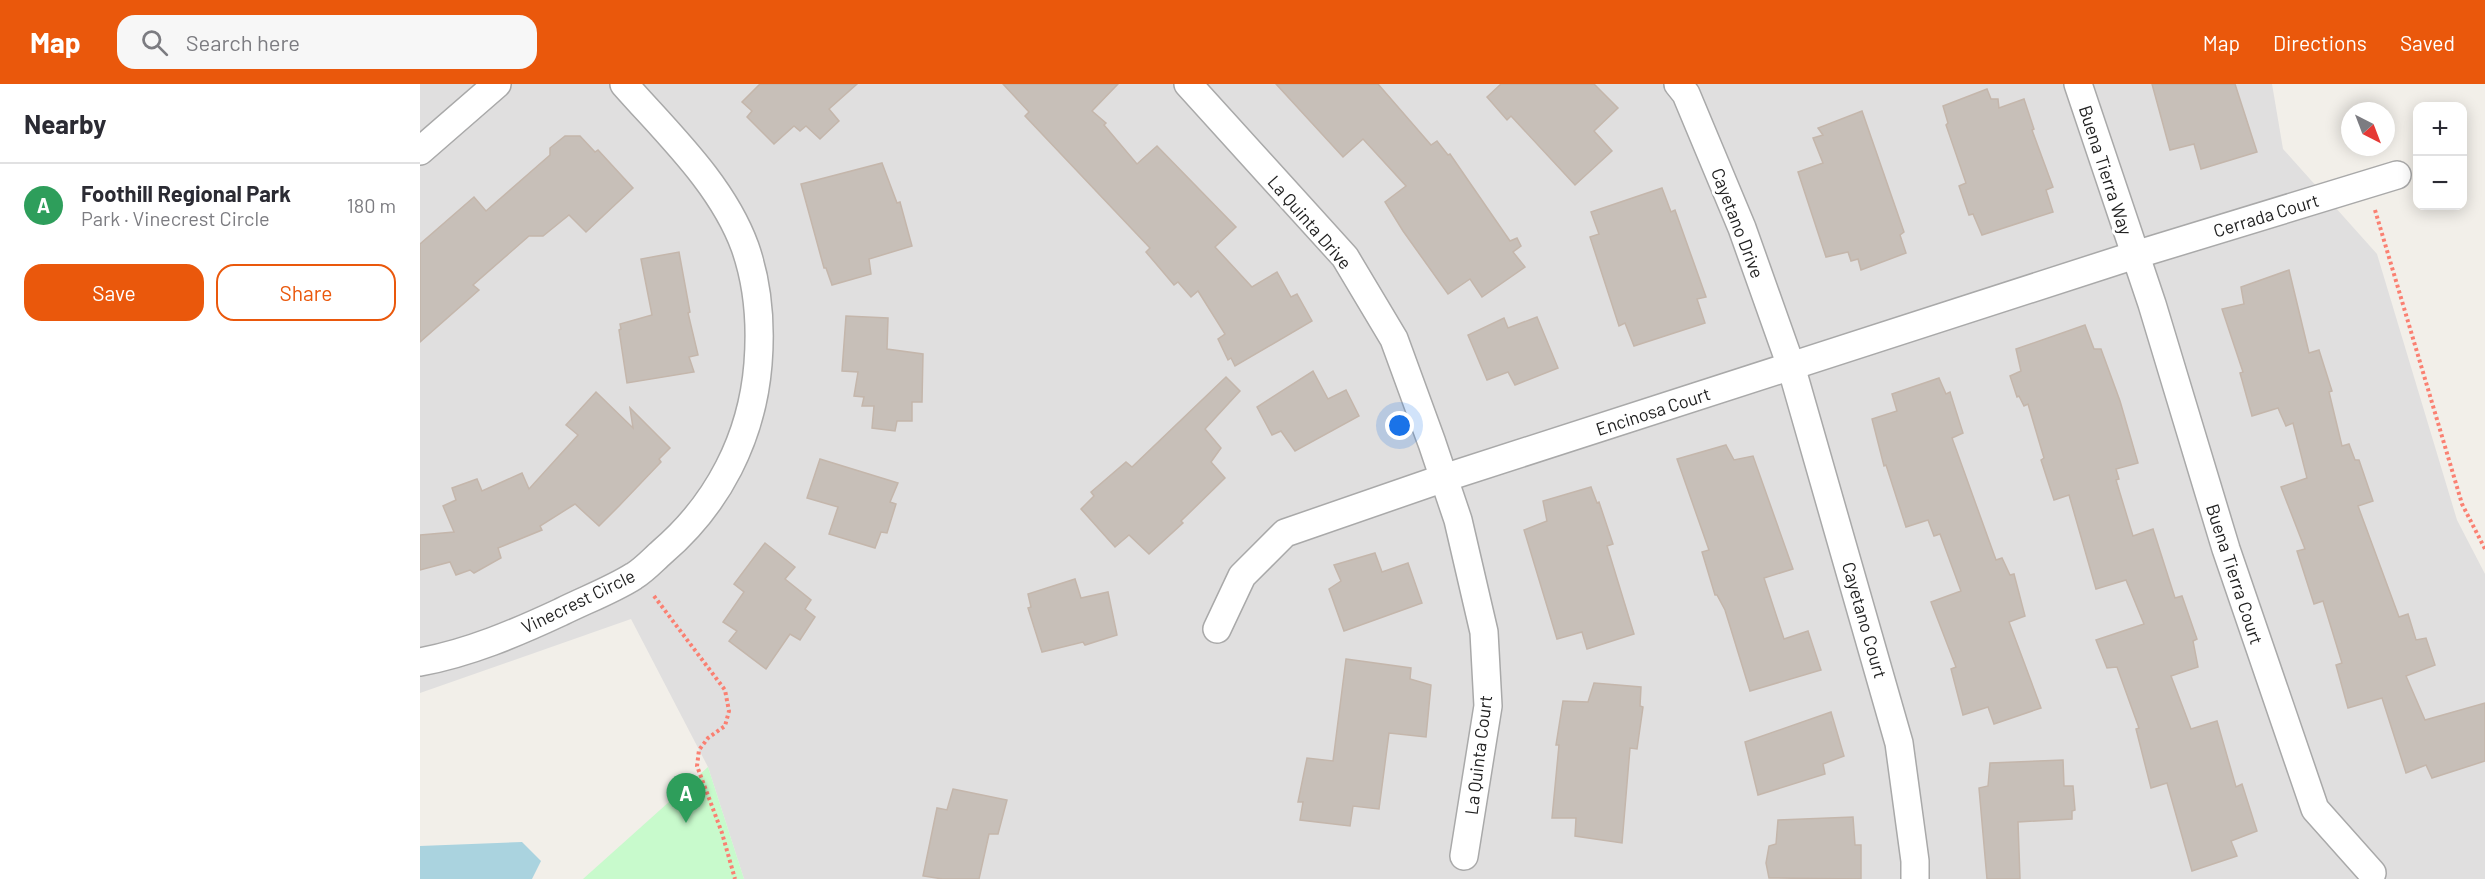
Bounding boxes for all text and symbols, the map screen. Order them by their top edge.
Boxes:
search box [117,15,537,69]
text: Map [30,25,81,59]
icon: search [138,26,171,59]
text: Search here [186,29,300,55]
text: Map [2203,30,2240,55]
text: Directions [2273,30,2367,55]
text: Saved [2400,30,2455,55]
street label: Buena Tierra Way [2075,102,2137,238]
north arrow [2341,102,2395,156]
map controls [2413,102,2467,210]
button: + [2413,102,2467,156]
text: Nearby [24,108,106,139]
button: − [2413,156,2467,210]
street label: Cayetano Drive [1707,165,1769,281]
street label: La Quinta Drive [1263,171,1357,273]
text: Foothill Regional Park [81,180,291,206]
street label: Cerrada Court [2211,189,2321,241]
text: A [37,193,50,217]
text: 180 m [347,193,396,217]
text: Park · Vinecrest Circle [81,206,270,230]
button: Save [24,264,204,321]
button: Share [216,264,396,321]
street label: Encinosa Court [1593,382,1713,440]
your location [1385,411,1414,440]
street label: Buena Tierra Court [2202,501,2268,647]
street label: Cayetano Court [1838,559,1892,681]
street label: Vinecrest Circle [518,564,638,638]
street label: La Quinta Court [1460,694,1496,816]
pin: A [666,774,706,823]

